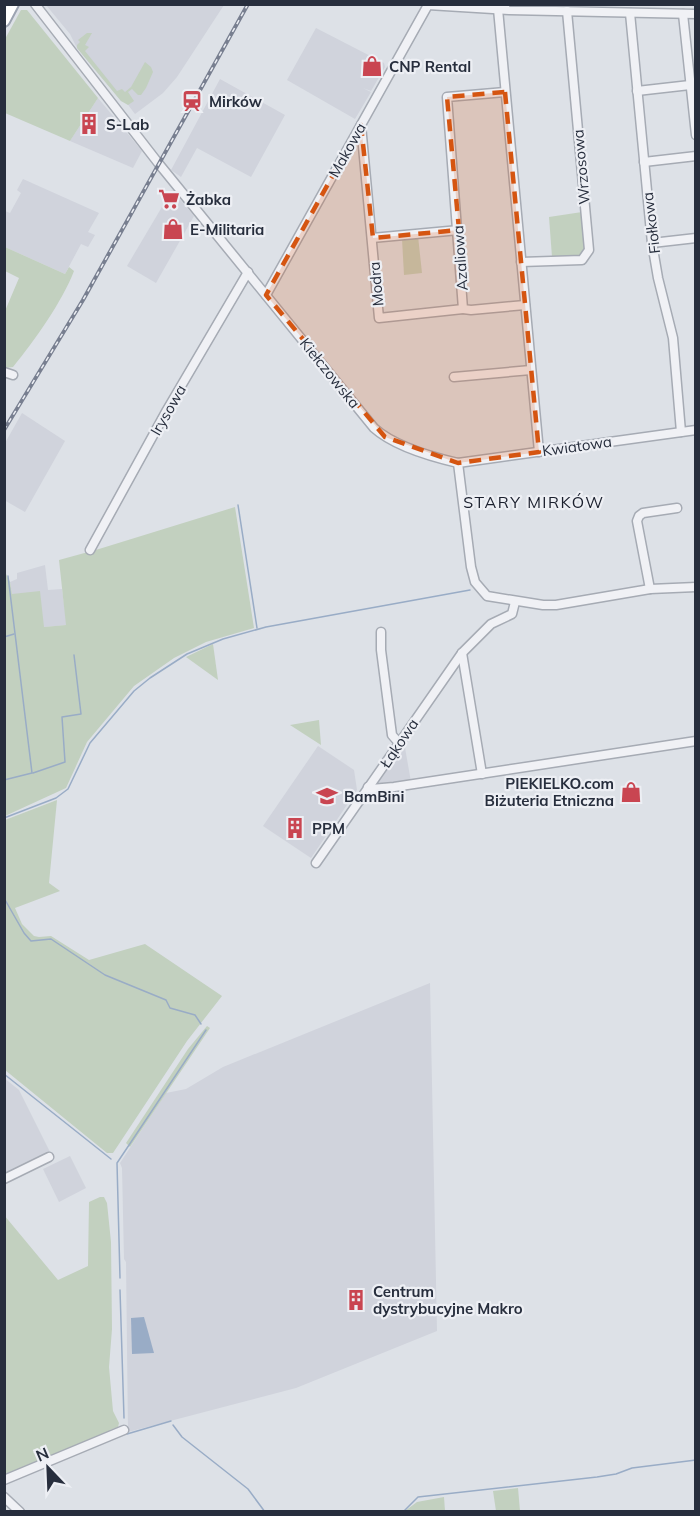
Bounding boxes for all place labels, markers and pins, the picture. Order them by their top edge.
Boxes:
shop icon: CNP Rental [360,54,384,78]
place label: CNP Rental [389,57,471,76]
station icon: Mirków [180,89,204,113]
place label: Mirków [209,92,263,111]
building icon: S-Lab [77,112,101,136]
place label: S-Lab [106,115,149,134]
supermarket icon: Żabka [157,187,181,211]
place label: Żabka [186,190,231,209]
shop icon: E-Militaria [161,217,185,241]
place label: E-Militaria [190,220,264,239]
place label: PIEKIELKO.com Biżuteria Etniczna [485,774,614,810]
shop icon: PIEKIELKO.com Biżuteria Etniczna [619,780,643,804]
school or university icon: BamBini [315,784,339,808]
place label: BamBini [344,787,404,806]
building icon: PPM [283,816,307,840]
place label: PPM [312,819,345,838]
place label: Centrum dystrybucyjne Makro [373,1282,523,1318]
building icon: Centrum dystrybucyjne Makro [344,1288,368,1312]

